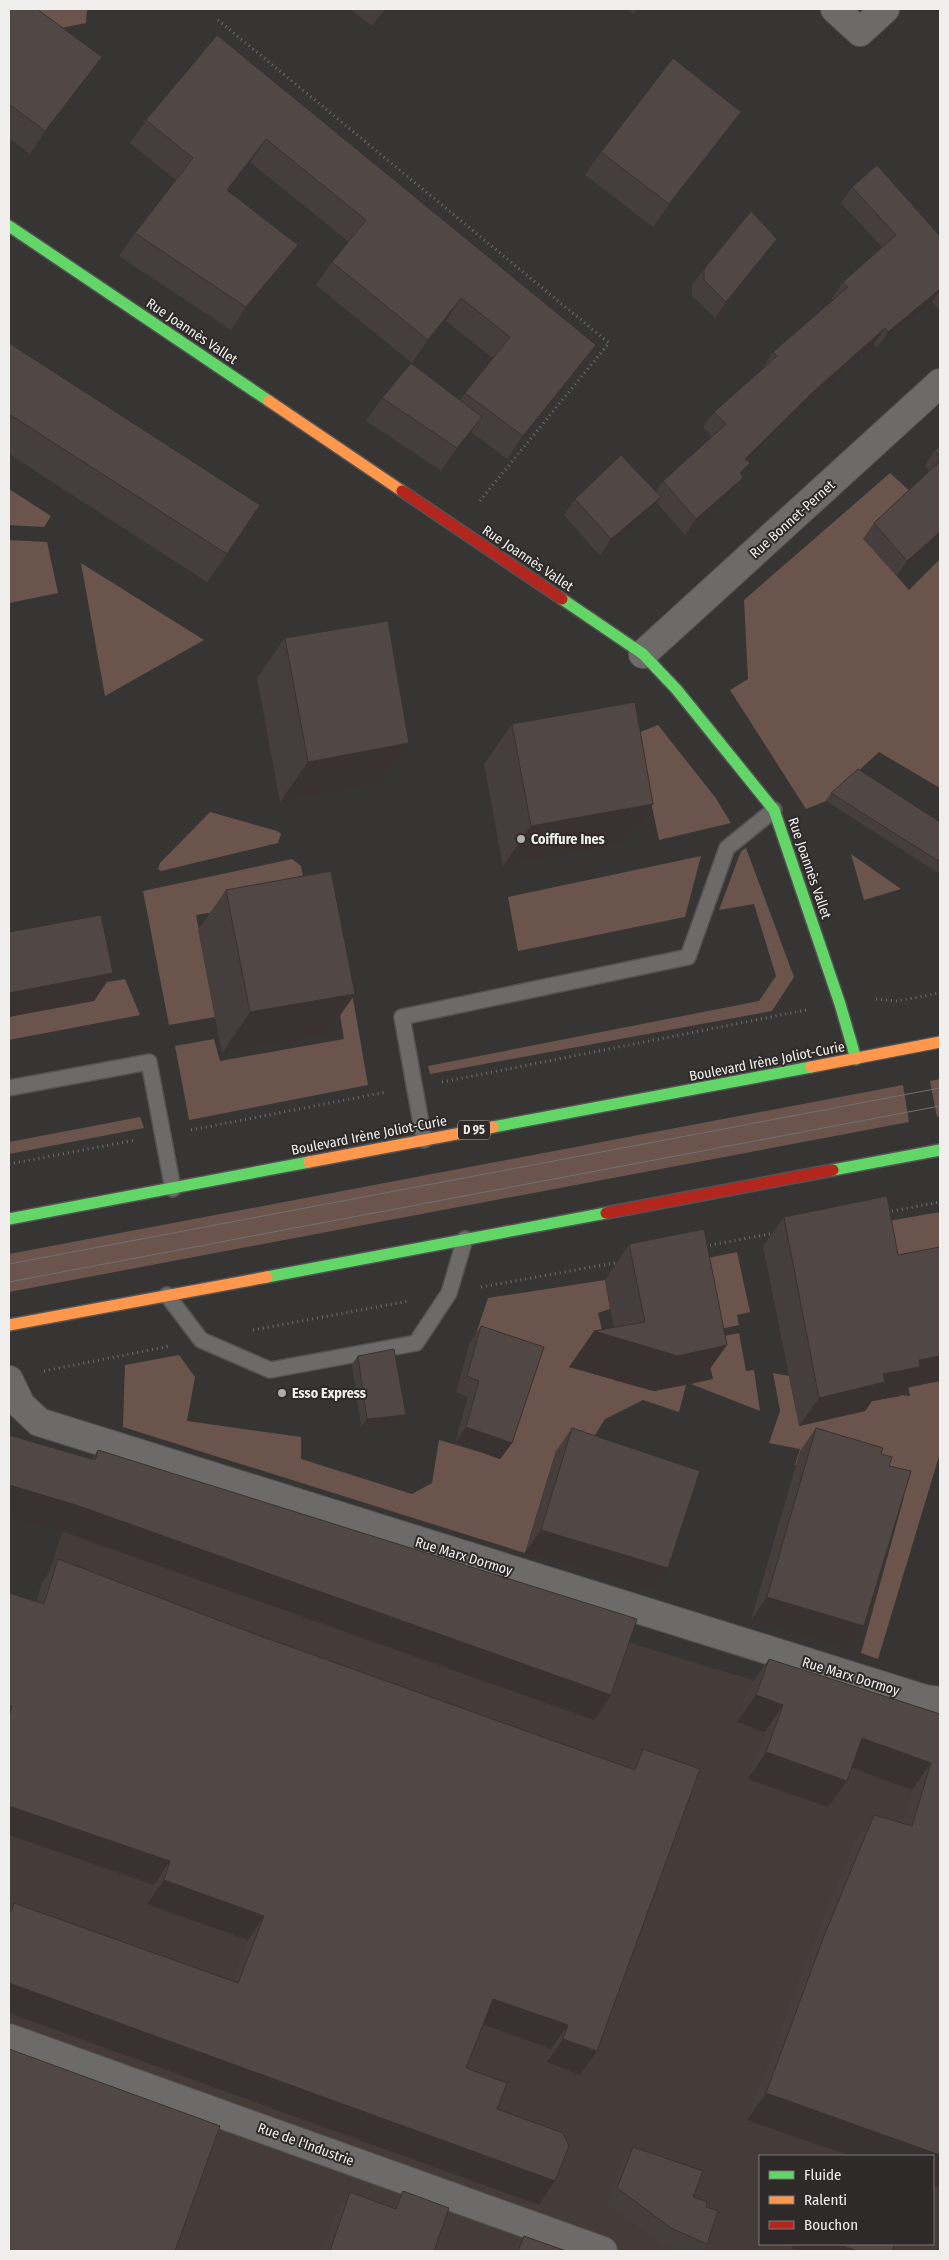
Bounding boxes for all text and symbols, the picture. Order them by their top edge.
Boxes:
street label: Rue Joannès Vallet [143,295,241,368]
street label: Rue Bonnet-Pernet [746,476,839,562]
street label: Rue Joannès Vallet [479,522,577,595]
street label: Rue Joannès Vallet [784,815,835,921]
place label: Coiffure Ines [531,831,605,848]
marker: Coiffure Ines [515,833,527,845]
street label: Boulevard Irène Joliot-Curie [688,1038,846,1085]
street label: Boulevard Irène Joliot-Curie [290,1112,448,1159]
road number: D 95 [458,1120,490,1140]
place label: Esso Express [292,1385,366,1402]
marker: Esso Express [276,1387,288,1399]
street label: Rue Marx Dormoy [413,1534,515,1580]
street label: Rue Marx Dormoy [800,1654,902,1700]
street label: Rue de l'Industrie [255,2119,356,2170]
legend [759,2155,934,2245]
text: Fluide [804,2166,841,2184]
text: Ralenti [804,2191,847,2209]
text: Bouchon [804,2216,858,2234]

